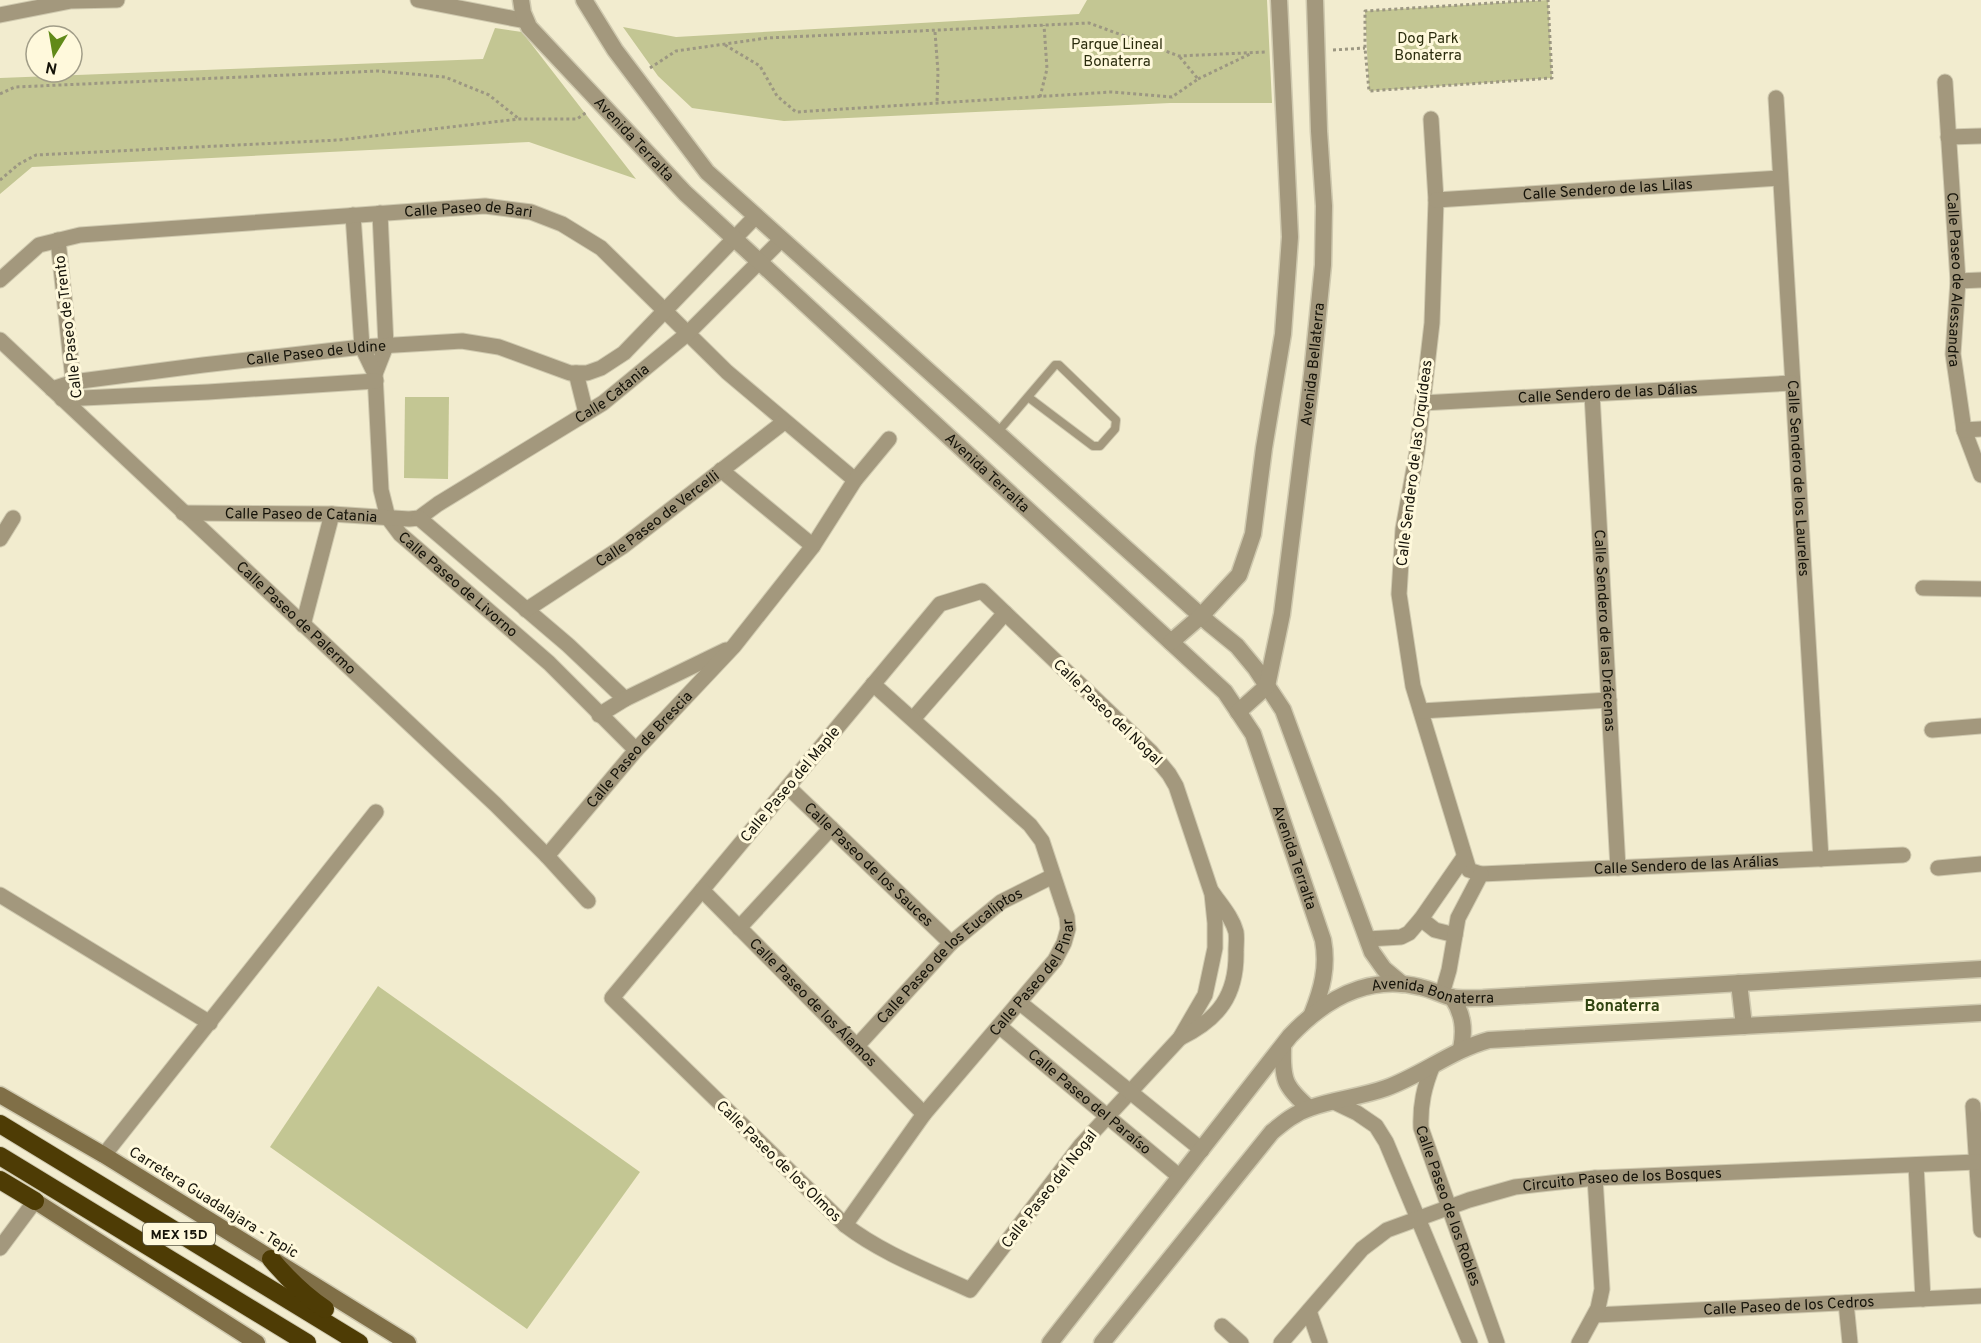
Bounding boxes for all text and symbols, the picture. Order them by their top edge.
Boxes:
north arrow [24,24,84,84]
park label: Dog Park Bonaterra [1394,30,1462,66]
park label: Parque Lineal Bonaterra [1071,36,1163,72]
text: N [44,56,59,78]
street label: Avenida Terralta [589,94,677,186]
street label: Calle Sendero de las Lilas [1522,176,1693,205]
street label: Calle Paseo de Alessandra [1941,192,1966,369]
street label: Calle Paseo de Bari [404,198,533,223]
street label: Calle Paseo de Trento [51,254,88,399]
street label: Avenida Bellaterra [1298,302,1330,427]
street label: Calle Paseo de Udine [245,338,387,371]
street label: Calle Sendero de las Orquídeas [1393,359,1438,567]
street label: Calle Catania [572,361,654,429]
street label: Calle Sendero de las Dálias [1517,380,1698,409]
street label: Calle Sendero de los Laureles [1782,380,1812,577]
street label: Avenida Terralta [940,430,1033,518]
street label: Calle Paseo de Vercelli [593,467,724,573]
street label: Calle Paseo de Catania [225,505,378,528]
street label: Calle Paseo de Livorno [393,528,521,642]
street label: Calle Sendero de las Drácenas [1588,529,1619,732]
street label: Calle Paseo de Palermo [231,558,359,680]
street label: Calle Paseo del Nogal [1048,656,1166,770]
street label: Calle Paseo de Brescia [583,688,697,813]
street label: Calle Paseo del Maple [737,723,845,847]
street label: Calle Paseo de los Sauces [799,799,937,932]
street label: Avenida Terralta [1267,803,1320,912]
street label: Calle Sendero de las Arálias [1593,853,1779,880]
street label: Calle Paseo de los Eucaliptos [873,885,1026,1029]
street label: Calle Paseo del Pinar [986,918,1079,1041]
street label: Calle Paseo de los Álamos [744,935,880,1072]
street label: Avenida Bonaterra [1370,976,1495,1009]
district label: Bonaterra [1584,997,1660,1017]
street label: Calle Paseo del Paraíso [1023,1046,1154,1160]
street label: Calle Paseo de los Olmos [711,1097,845,1227]
street label: Calle Paseo de los Robles [1410,1123,1484,1289]
street label: Calle Paseo del Nogal [998,1127,1102,1253]
street label: Carretera Guadalajara - Tepic [125,1143,302,1263]
street label: Circuito Paseo de los Bosques [1521,1165,1722,1197]
road number: MEX 15D [143,1223,215,1245]
street label: Calle Paseo de los Cedros [1703,1293,1875,1321]

